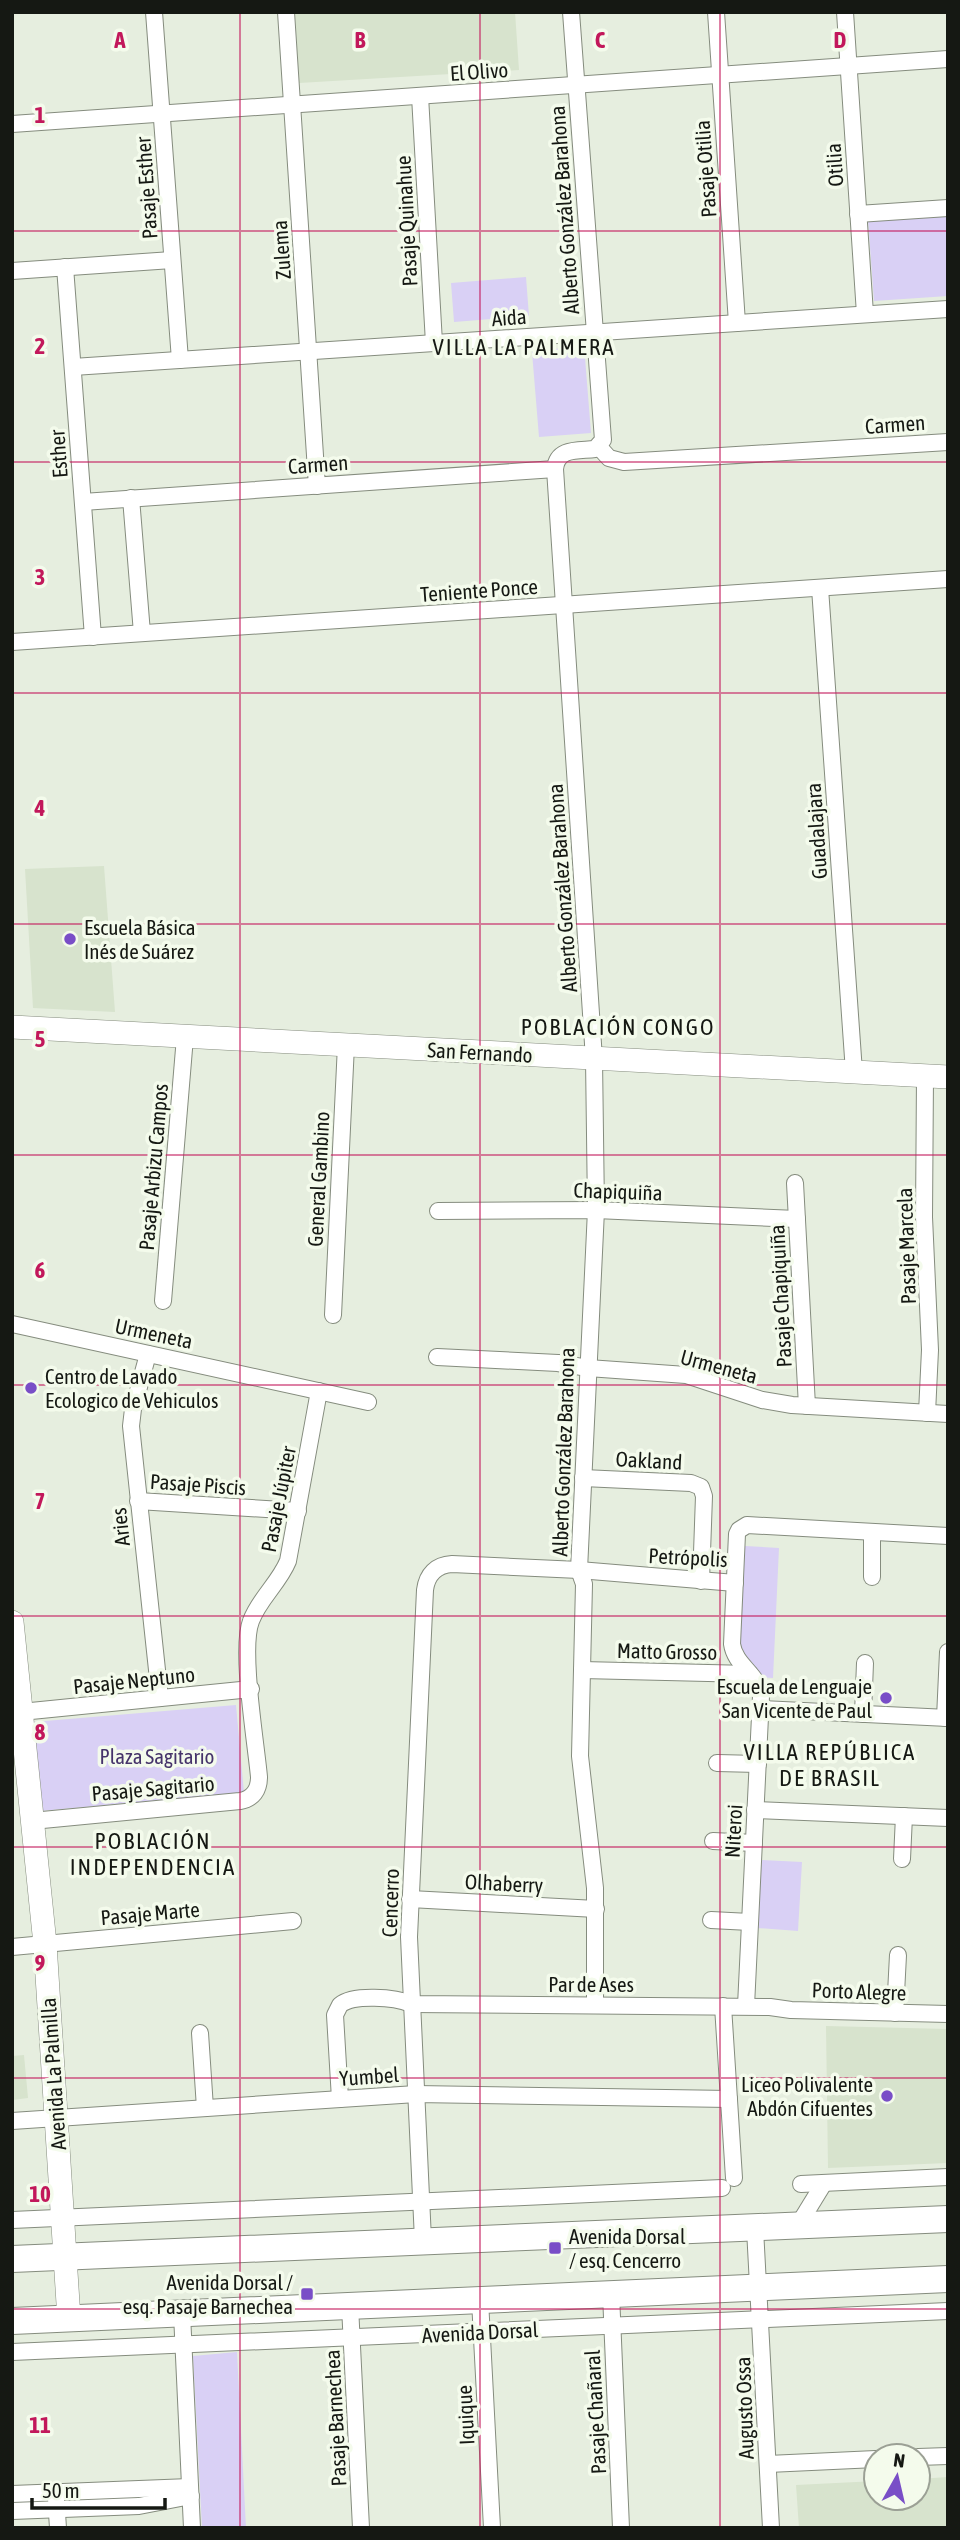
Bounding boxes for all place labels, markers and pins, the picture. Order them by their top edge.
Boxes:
place label: Escuela Básica Inés de Suárez [84,915,196,963]
marker: Escuela Básica Inés de Suárez [62,931,78,947]
place label: Centro de Lavado Ecologico de Vehiculos [45,1364,218,1412]
marker: Centro de Lavado Ecologico de Vehiculos [23,1380,39,1396]
place label: Escuela de Lenguaje San Vicente de Paul [716,1674,872,1722]
marker: Escuela de Lenguaje San Vicente de Paul [878,1690,894,1706]
place label: Liceo Polivalente Abdón Cifuentes [741,2072,873,2120]
marker: Liceo Polivalente Abdón Cifuentes [879,2088,895,2104]
place label: Avenida Dorsal / esq. Cencerro [569,2224,686,2272]
marker: Avenida Dorsal / esq. Cencerro [547,2240,563,2256]
place label: Avenida Dorsal / esq. Pasaje Barnechea [123,2270,293,2318]
marker: Avenida Dorsal / esq. Pasaje Barnechea [299,2286,315,2302]

